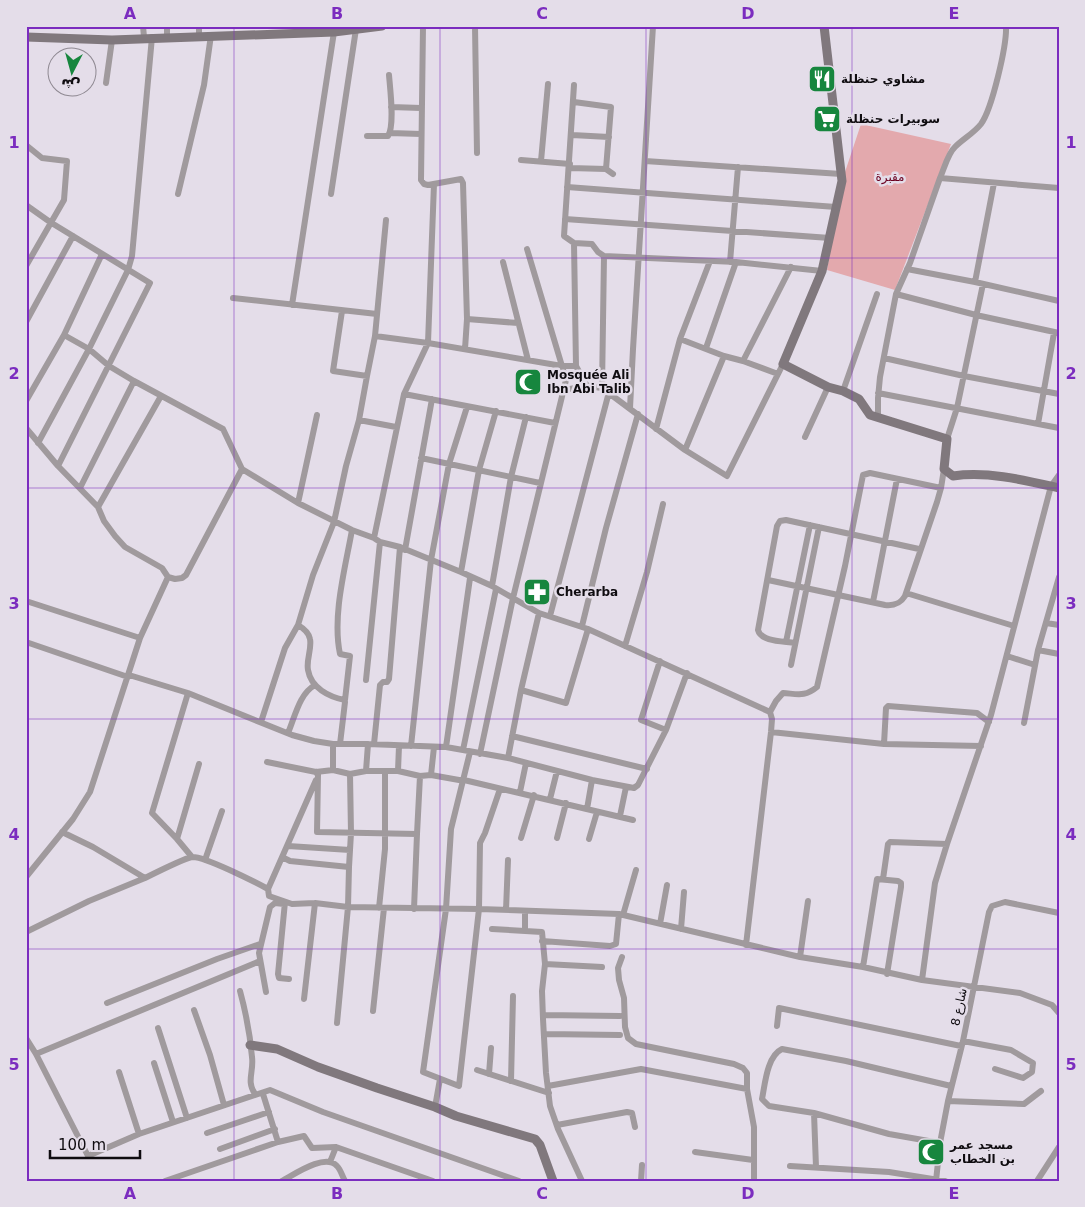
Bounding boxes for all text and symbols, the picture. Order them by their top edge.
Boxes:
text: A [124,4,137,23]
text: B [331,4,343,23]
text: C [536,4,548,23]
text: D [741,4,755,23]
text: E [949,4,959,23]
north arrow [48,48,98,98]
restaurant icon: مشاوي حنظلة [807,64,837,94]
place label: مشاوي حنظلة [841,72,925,87]
text: ش [60,76,81,94]
supermarket icon: سوبيرات حنظلة [812,104,842,134]
place label: سوبيرات حنظلة [846,112,940,127]
text: 1 [8,133,20,152]
text: 1 [1065,133,1077,152]
park label: مقبرة [875,170,905,185]
text: 2 [8,364,20,383]
text: 2 [1065,364,1077,383]
mosque icon: Mosquée Ali Ibn Abi Talib [513,367,543,397]
place label: Mosquée Ali Ibn Abi Talib [547,368,631,396]
pharmacy icon: Cherarba [522,577,552,607]
place label: Cherarba [556,585,618,599]
text: 3 [8,594,20,613]
text: 3 [1065,594,1077,613]
text: 4 [8,825,20,844]
text: 4 [1065,825,1077,844]
street label: شارع 8 [948,987,971,1027]
text: 5 [8,1055,20,1074]
text: 5 [1065,1055,1077,1074]
scale bar [50,1127,140,1159]
text: 100 m [58,1136,106,1154]
mosque icon: مسجد عمر بن الخطاب [916,1137,946,1167]
place label: مسجد عمر بن الخطاب [949,1138,1015,1166]
text: A [124,1184,137,1203]
text: B [331,1184,343,1203]
text: C [536,1184,548,1203]
text: D [741,1184,755,1203]
text: E [949,1184,959,1203]

